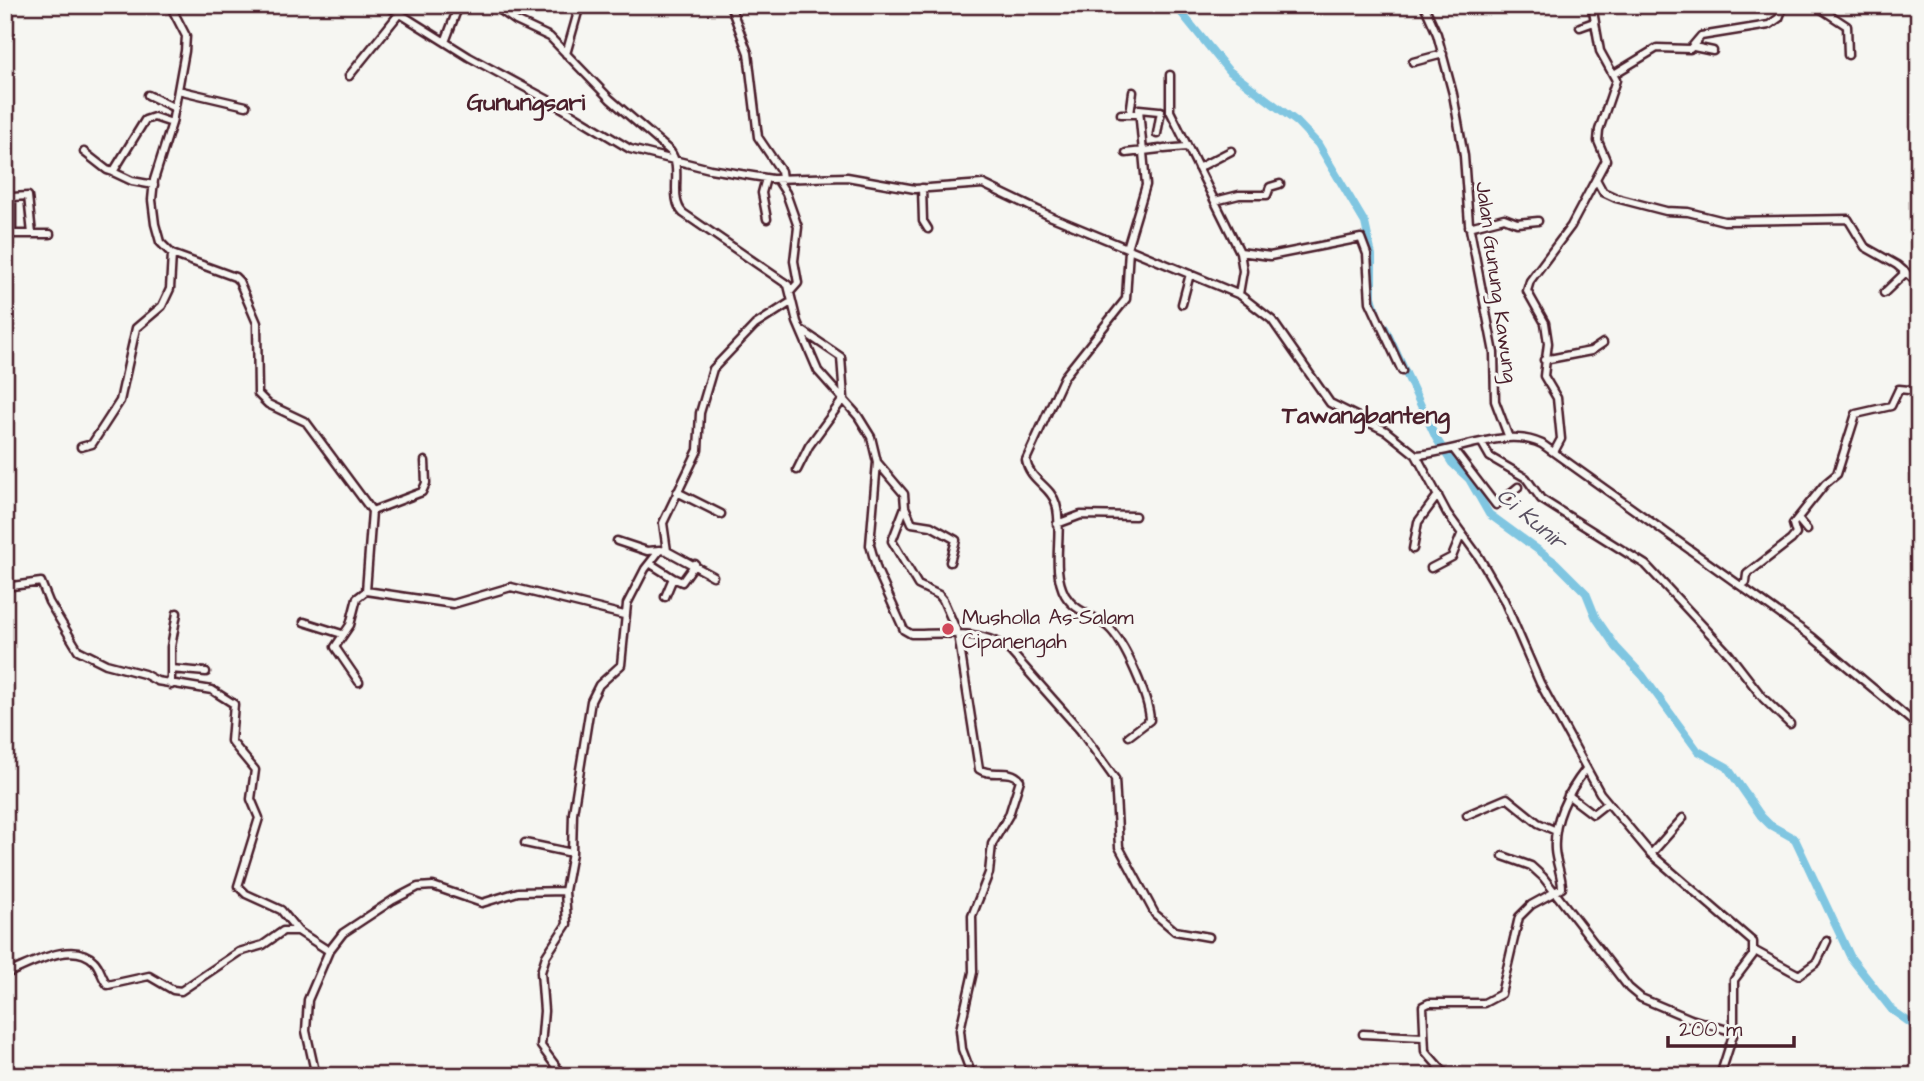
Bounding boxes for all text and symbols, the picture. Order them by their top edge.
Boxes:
district label: Gunungsari [467,86,586,121]
street label: Jalan Gunung Kawung [1466,179,1525,385]
district label: Tawangbanteng [1281,399,1451,434]
water label: Ci Kunir [1490,480,1575,559]
place label: Musholla As-Salam Cipanengah [962,603,1134,658]
marker: Musholla As-Salam Cipanengah [940,621,956,637]
scale bar [1668,1004,1794,1048]
text: 200 m [1679,1015,1743,1044]

